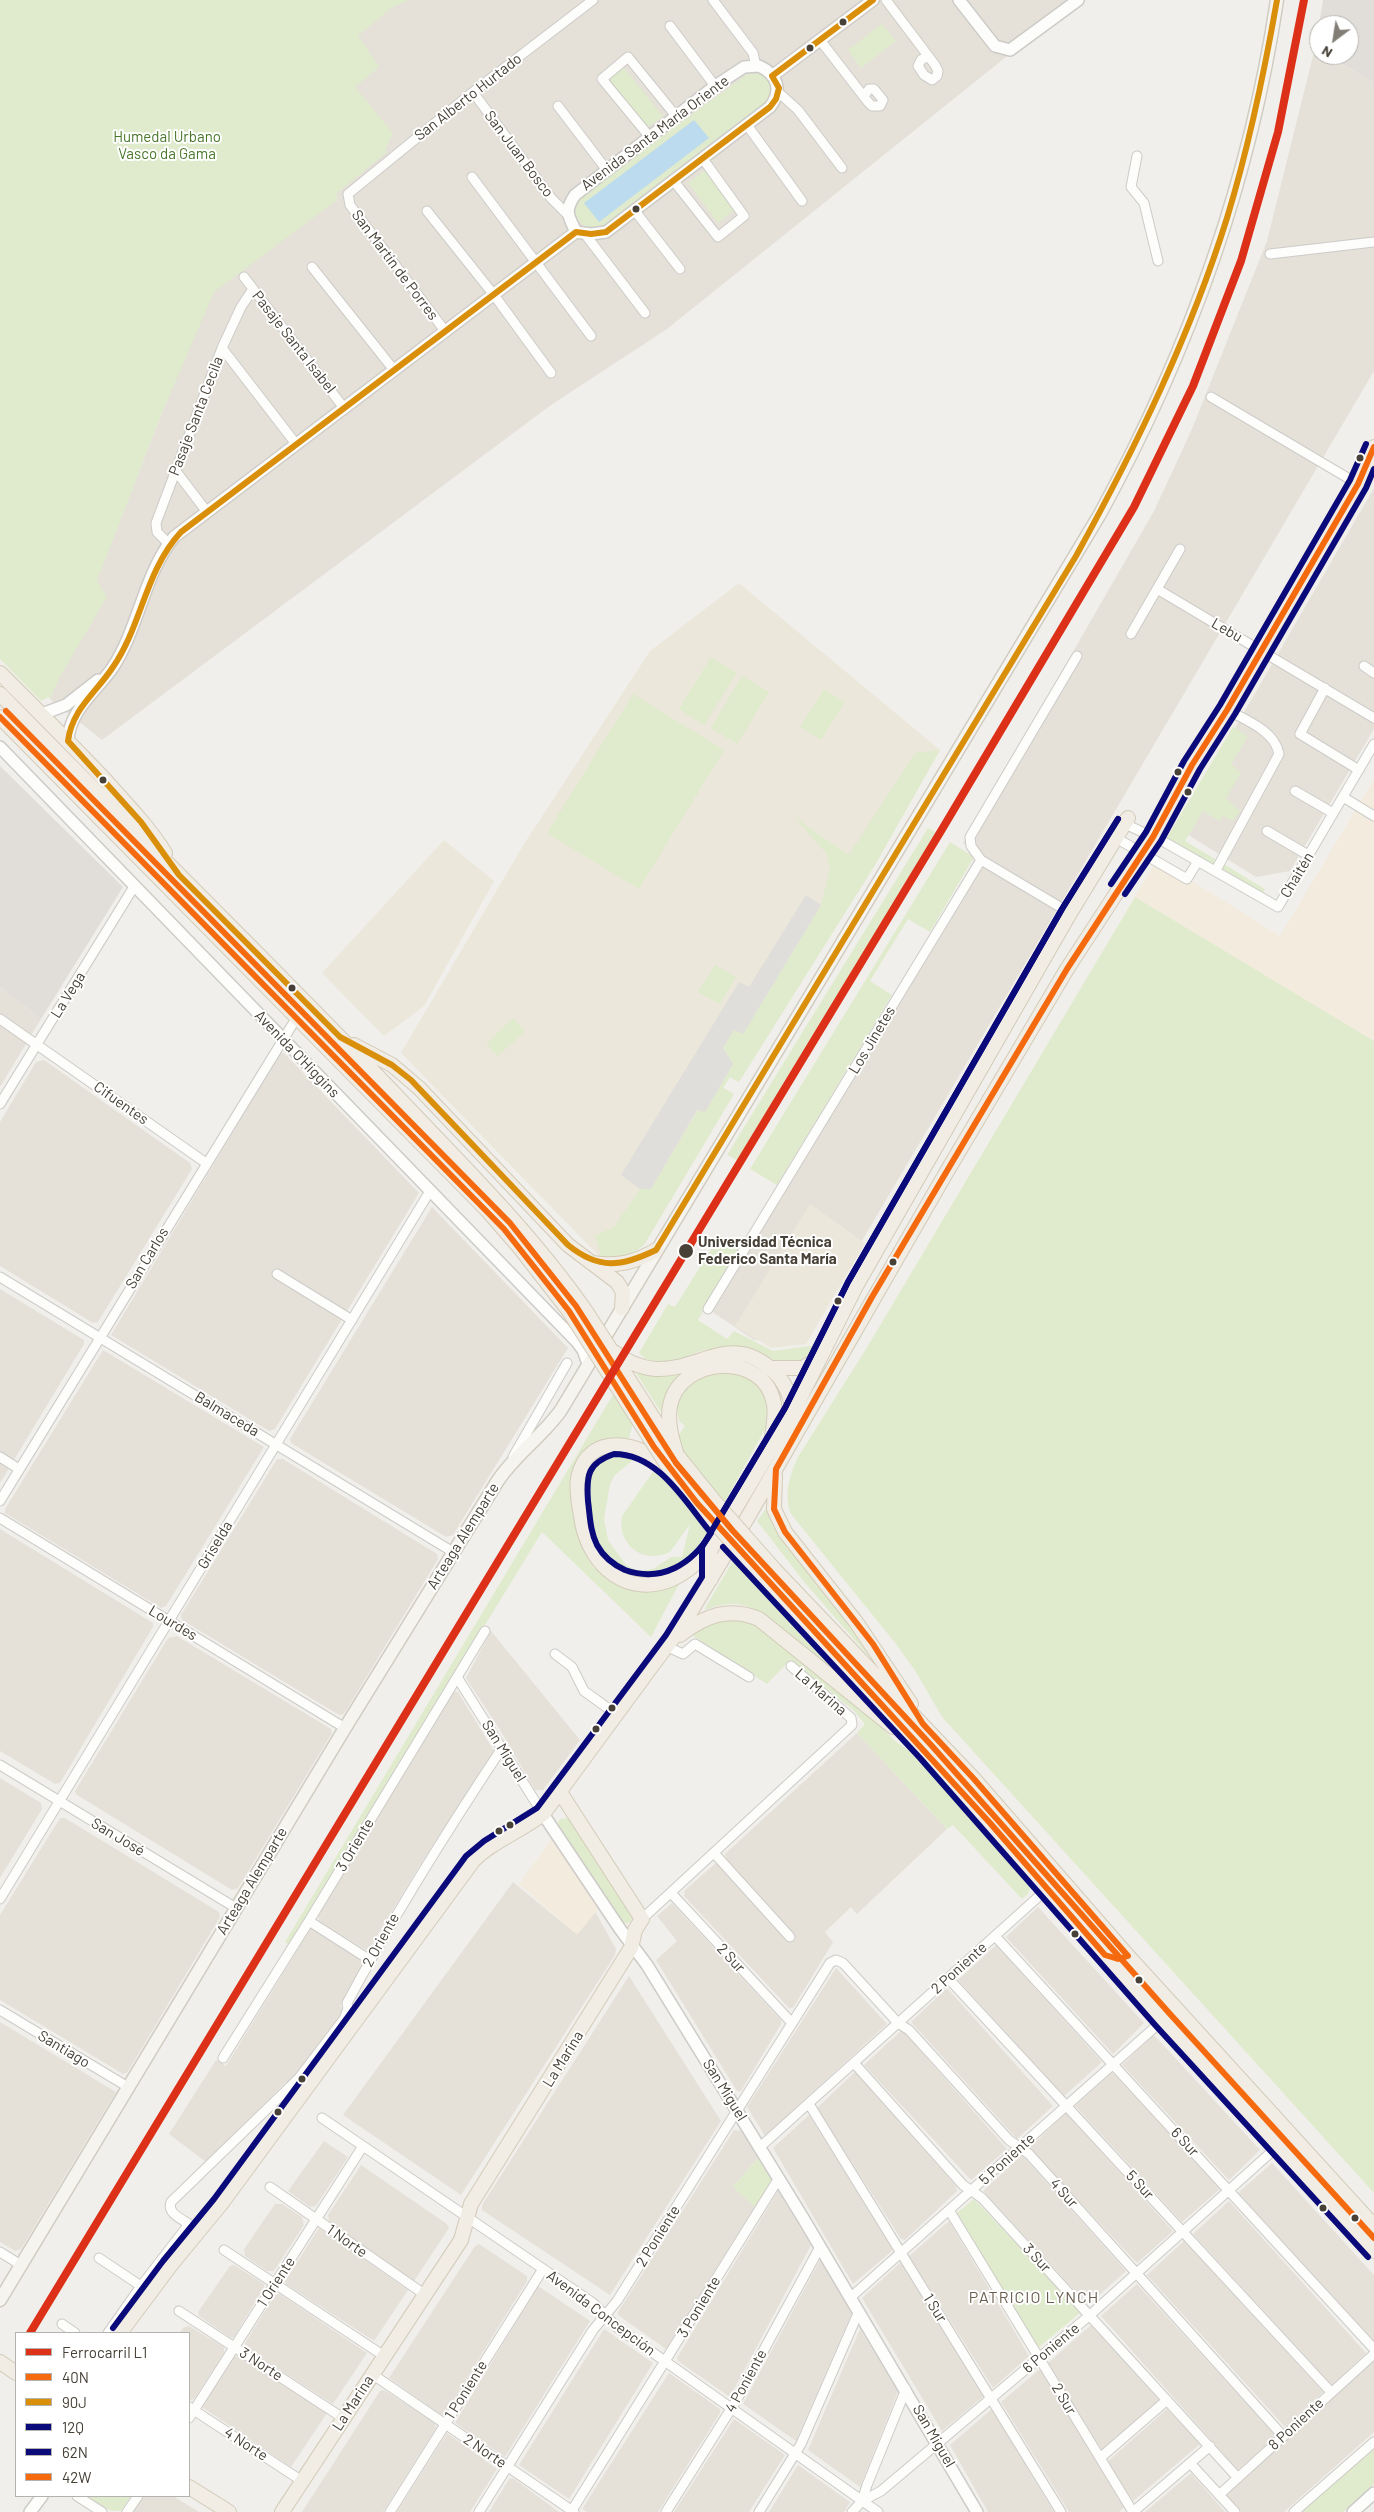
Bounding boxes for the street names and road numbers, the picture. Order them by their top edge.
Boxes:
street label: San Alberto Hurtado [411,50,525,144]
street label: Avenida Santa María Oriente [577,71,733,195]
street label: San Juan Bosco [481,107,557,201]
street label: San Martín de Porres [348,206,442,324]
street label: Pasaje Santa Isabel [248,287,340,397]
street label: Pasaje Santa Cecila [165,354,227,478]
street label: Lebu [1208,614,1246,646]
street label: Chaitén [1276,849,1318,901]
street label: La Vega [47,969,89,1021]
street label: Los Jinetes [845,1003,899,1077]
street label: Avenida O'Higgins [251,1007,343,1101]
street label: Cifuentes [90,1078,152,1128]
street label: San Carlos [122,1224,172,1292]
street label: Balmaceda [191,1388,263,1440]
street label: Arteaga Alemparte [423,1479,503,1593]
street label: Griselda [194,1518,236,1572]
street label: Lourdes [145,1602,201,1644]
street label: La Marina [791,1665,851,1719]
street label: San Miguel [478,1717,530,1785]
street label: San José [88,1814,148,1860]
street label: 3 Oriente [332,1815,378,1875]
street label: Arteaga Alemparte [213,1824,291,1938]
street label: 2 Oriente [359,1910,403,1970]
street label: 2 Poniente [927,1938,991,1998]
street label: 2 Sur [713,1940,749,1976]
street label: Santiago [35,2026,93,2072]
street label: La Marina [539,2028,587,2090]
street label: San Miguel [699,2056,751,2124]
street label: 6 Sur [1167,2124,1203,2160]
street label: 5 Poniente [975,2129,1039,2189]
street label: 5 Sur [1122,2167,1158,2203]
street label: 4 Sur [1046,2175,1082,2211]
street label: 2 Poniente [632,2202,684,2270]
street label: 1 Norte [323,2221,371,2261]
street label: 3 Sur [1019,2240,1055,2276]
street label: 1 Oriente [253,2254,299,2310]
street label: Avenida Concepción [543,2266,659,2360]
street label: 3 Poniente [674,2273,724,2341]
street label: 1 Sur [919,2290,951,2326]
street label: 6 Poniente [1019,2319,1083,2377]
street label: 3 Norte [236,2343,286,2385]
street label: 4 Poniente [721,2346,771,2416]
street label: 1 Poniente [441,2357,491,2423]
street label: La Marina [328,2372,378,2434]
street label: 2 Sur [1048,2380,1080,2418]
street label: 8 Poniente [1265,2394,1327,2454]
street label: San Miguel [909,2401,959,2471]
street label: 4 Norte [221,2423,271,2465]
street label: 2 Norte [460,2430,510,2472]

